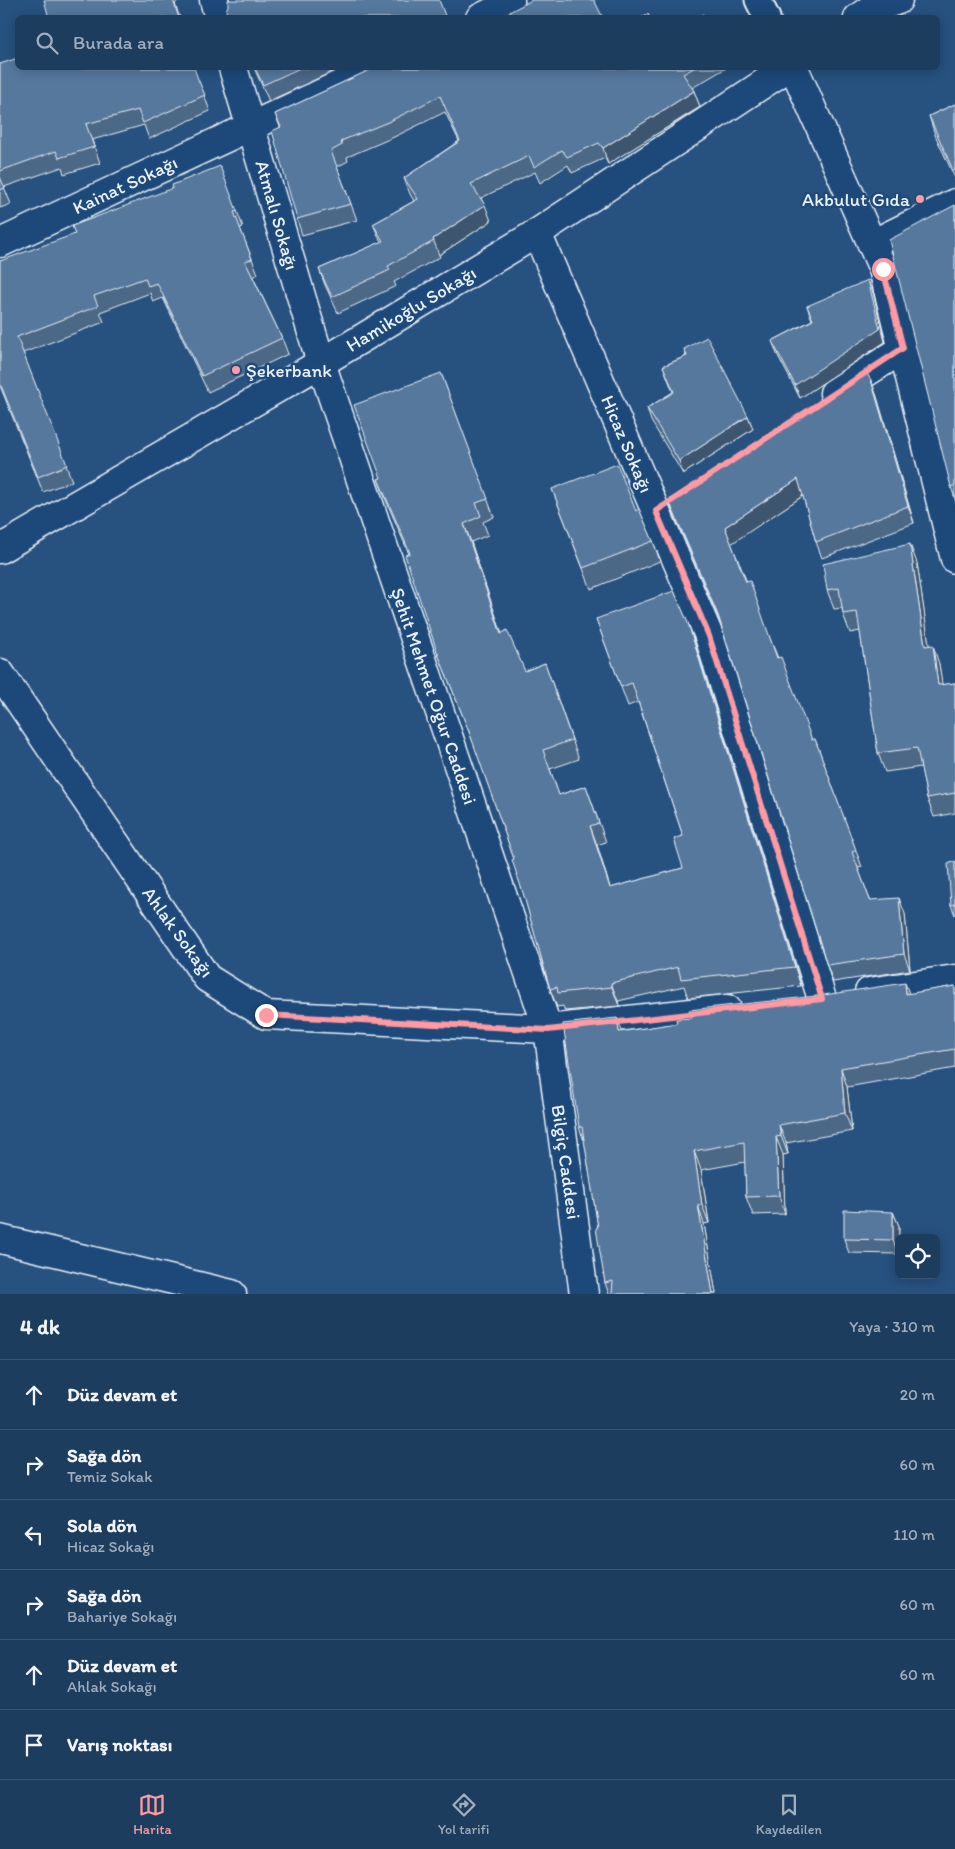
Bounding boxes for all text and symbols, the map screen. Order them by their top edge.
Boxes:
search box [15,15,940,70]
icon: search [33,29,61,57]
text: Burada ara [73,31,164,54]
street label: Kainat Sokağı [69,151,181,219]
street label: Atmalı Sokağı [250,157,304,273]
place label: Akbulut Gıda [802,188,910,211]
marker: Akbulut Gıda [914,193,926,205]
route start [872,258,895,281]
street label: Hamikoğlu Sokağı [342,261,480,357]
place label: Şekerbank [246,359,332,382]
marker: Şekerbank [230,364,242,376]
street label: Hicaz Sokağı [596,392,658,496]
street label: Şehit Mehmet Oğur Caddesi [386,585,482,807]
street label: Ahlak Sokağı [137,882,219,982]
route end [255,1004,278,1027]
street label: Bilgiç Caddesi [547,1103,585,1221]
map controls [895,1234,940,1279]
button: locate [895,1234,940,1279]
text: 4 dk [20,1314,60,1339]
text: Yaya · 310 m [849,1317,935,1336]
icon: ahead [20,1381,48,1409]
text: Düz devam et [67,1383,177,1406]
text: 20 m [900,1385,935,1404]
text: Sağa dön [67,1444,141,1467]
icon: right [20,1451,48,1479]
text: 60 m [900,1455,935,1474]
text: Temiz Sokak [67,1467,152,1486]
text: Sola dön [67,1514,137,1537]
icon: left [20,1521,48,1549]
text: 110 m [893,1525,935,1544]
text: Hicaz Sokağı [67,1537,154,1556]
text: Sağa dön [67,1584,141,1607]
icon: right [20,1591,48,1619]
text: 60 m [900,1595,935,1614]
text: Bahariye Sokağı [67,1607,177,1626]
text: Düz devam et [67,1654,177,1677]
icon: ahead [20,1661,48,1689]
text: 60 m [900,1665,935,1684]
text: Ahlak Sokağı [67,1677,157,1696]
icon: arrive [20,1731,48,1759]
text: Varış noktası [67,1733,172,1756]
tab: Harita [133,1791,172,1838]
tab: Yol tarifi [438,1791,489,1838]
tab: Kaydedilen [756,1791,822,1838]

